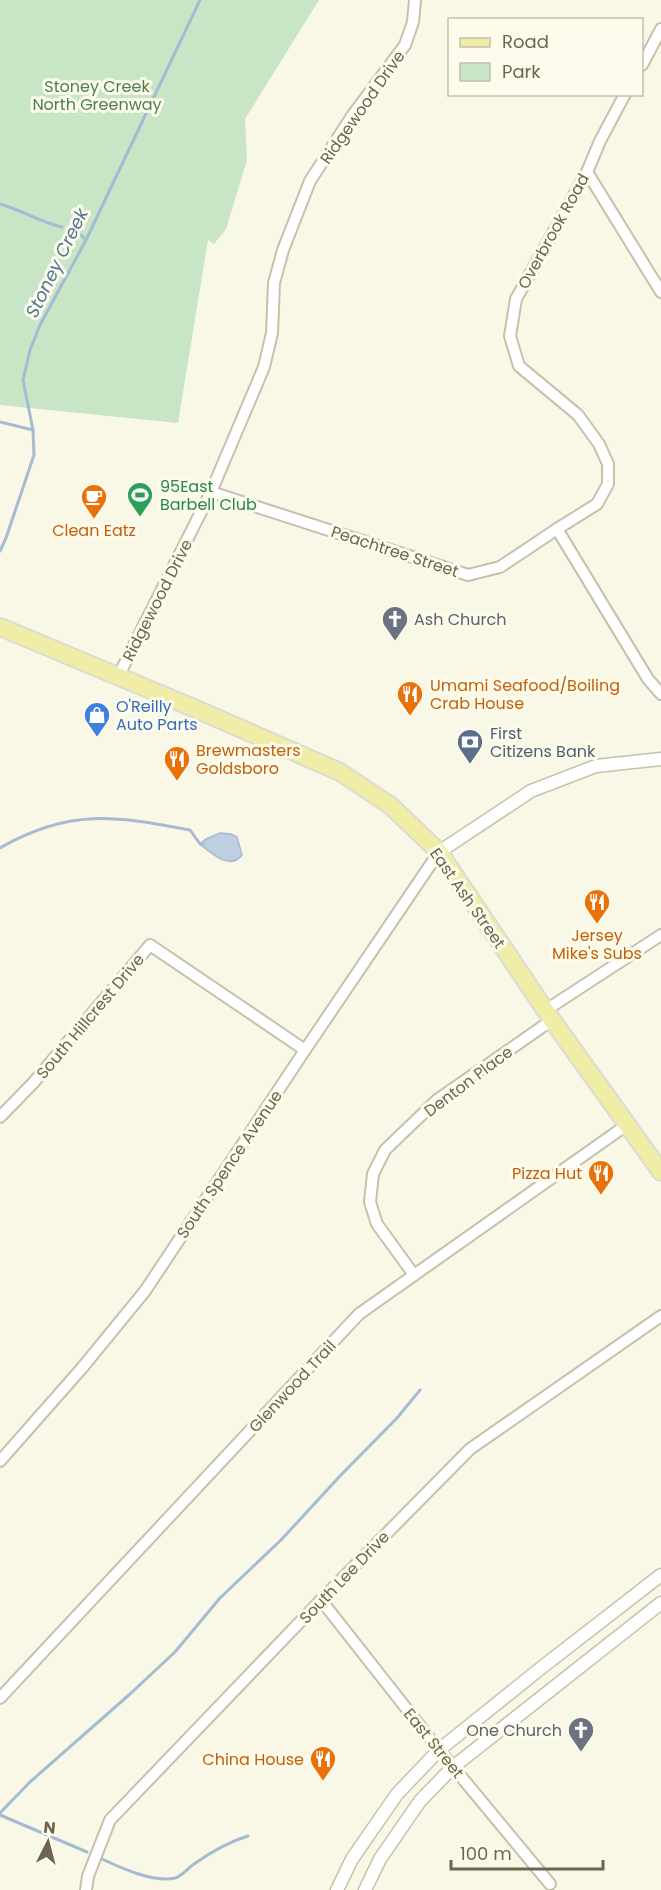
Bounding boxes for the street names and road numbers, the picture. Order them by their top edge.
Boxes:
street label: Ridgewood Drive [315,46,410,169]
street label: Overbrook Road [512,169,595,293]
street label: Peachtree Street [328,520,462,583]
street label: Ridgewood Drive [117,535,198,665]
street label: East Ash Street [424,843,511,953]
street label: South Hillcrest Drive [31,949,150,1084]
street label: Denton Place [419,1040,517,1122]
street label: South Spence Avenue [171,1085,288,1243]
street label: Glenwood Trail [244,1335,341,1438]
street label: South Lee Drive [294,1526,395,1629]
street label: East Street [398,1703,469,1783]

